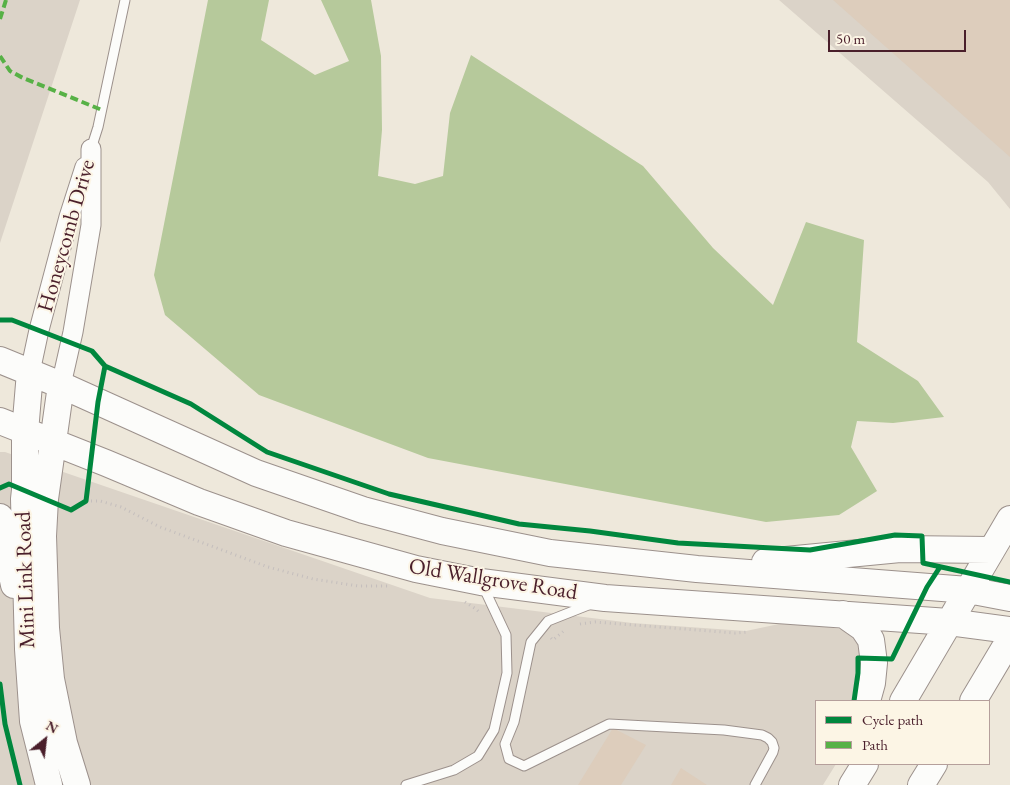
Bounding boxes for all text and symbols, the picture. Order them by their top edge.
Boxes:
scale bar [830,20,968,52]
text: 50 m [836,29,865,48]
street label: Honeycomb Drive [33,157,101,315]
street label: Mini Link Road [10,511,42,649]
street label: Old Wallgrove Road [407,554,579,606]
legend [815,700,990,765]
text: Cycle path [862,710,923,729]
north arrow [20,715,70,765]
text: N [43,716,62,737]
text: Path [862,735,888,754]

